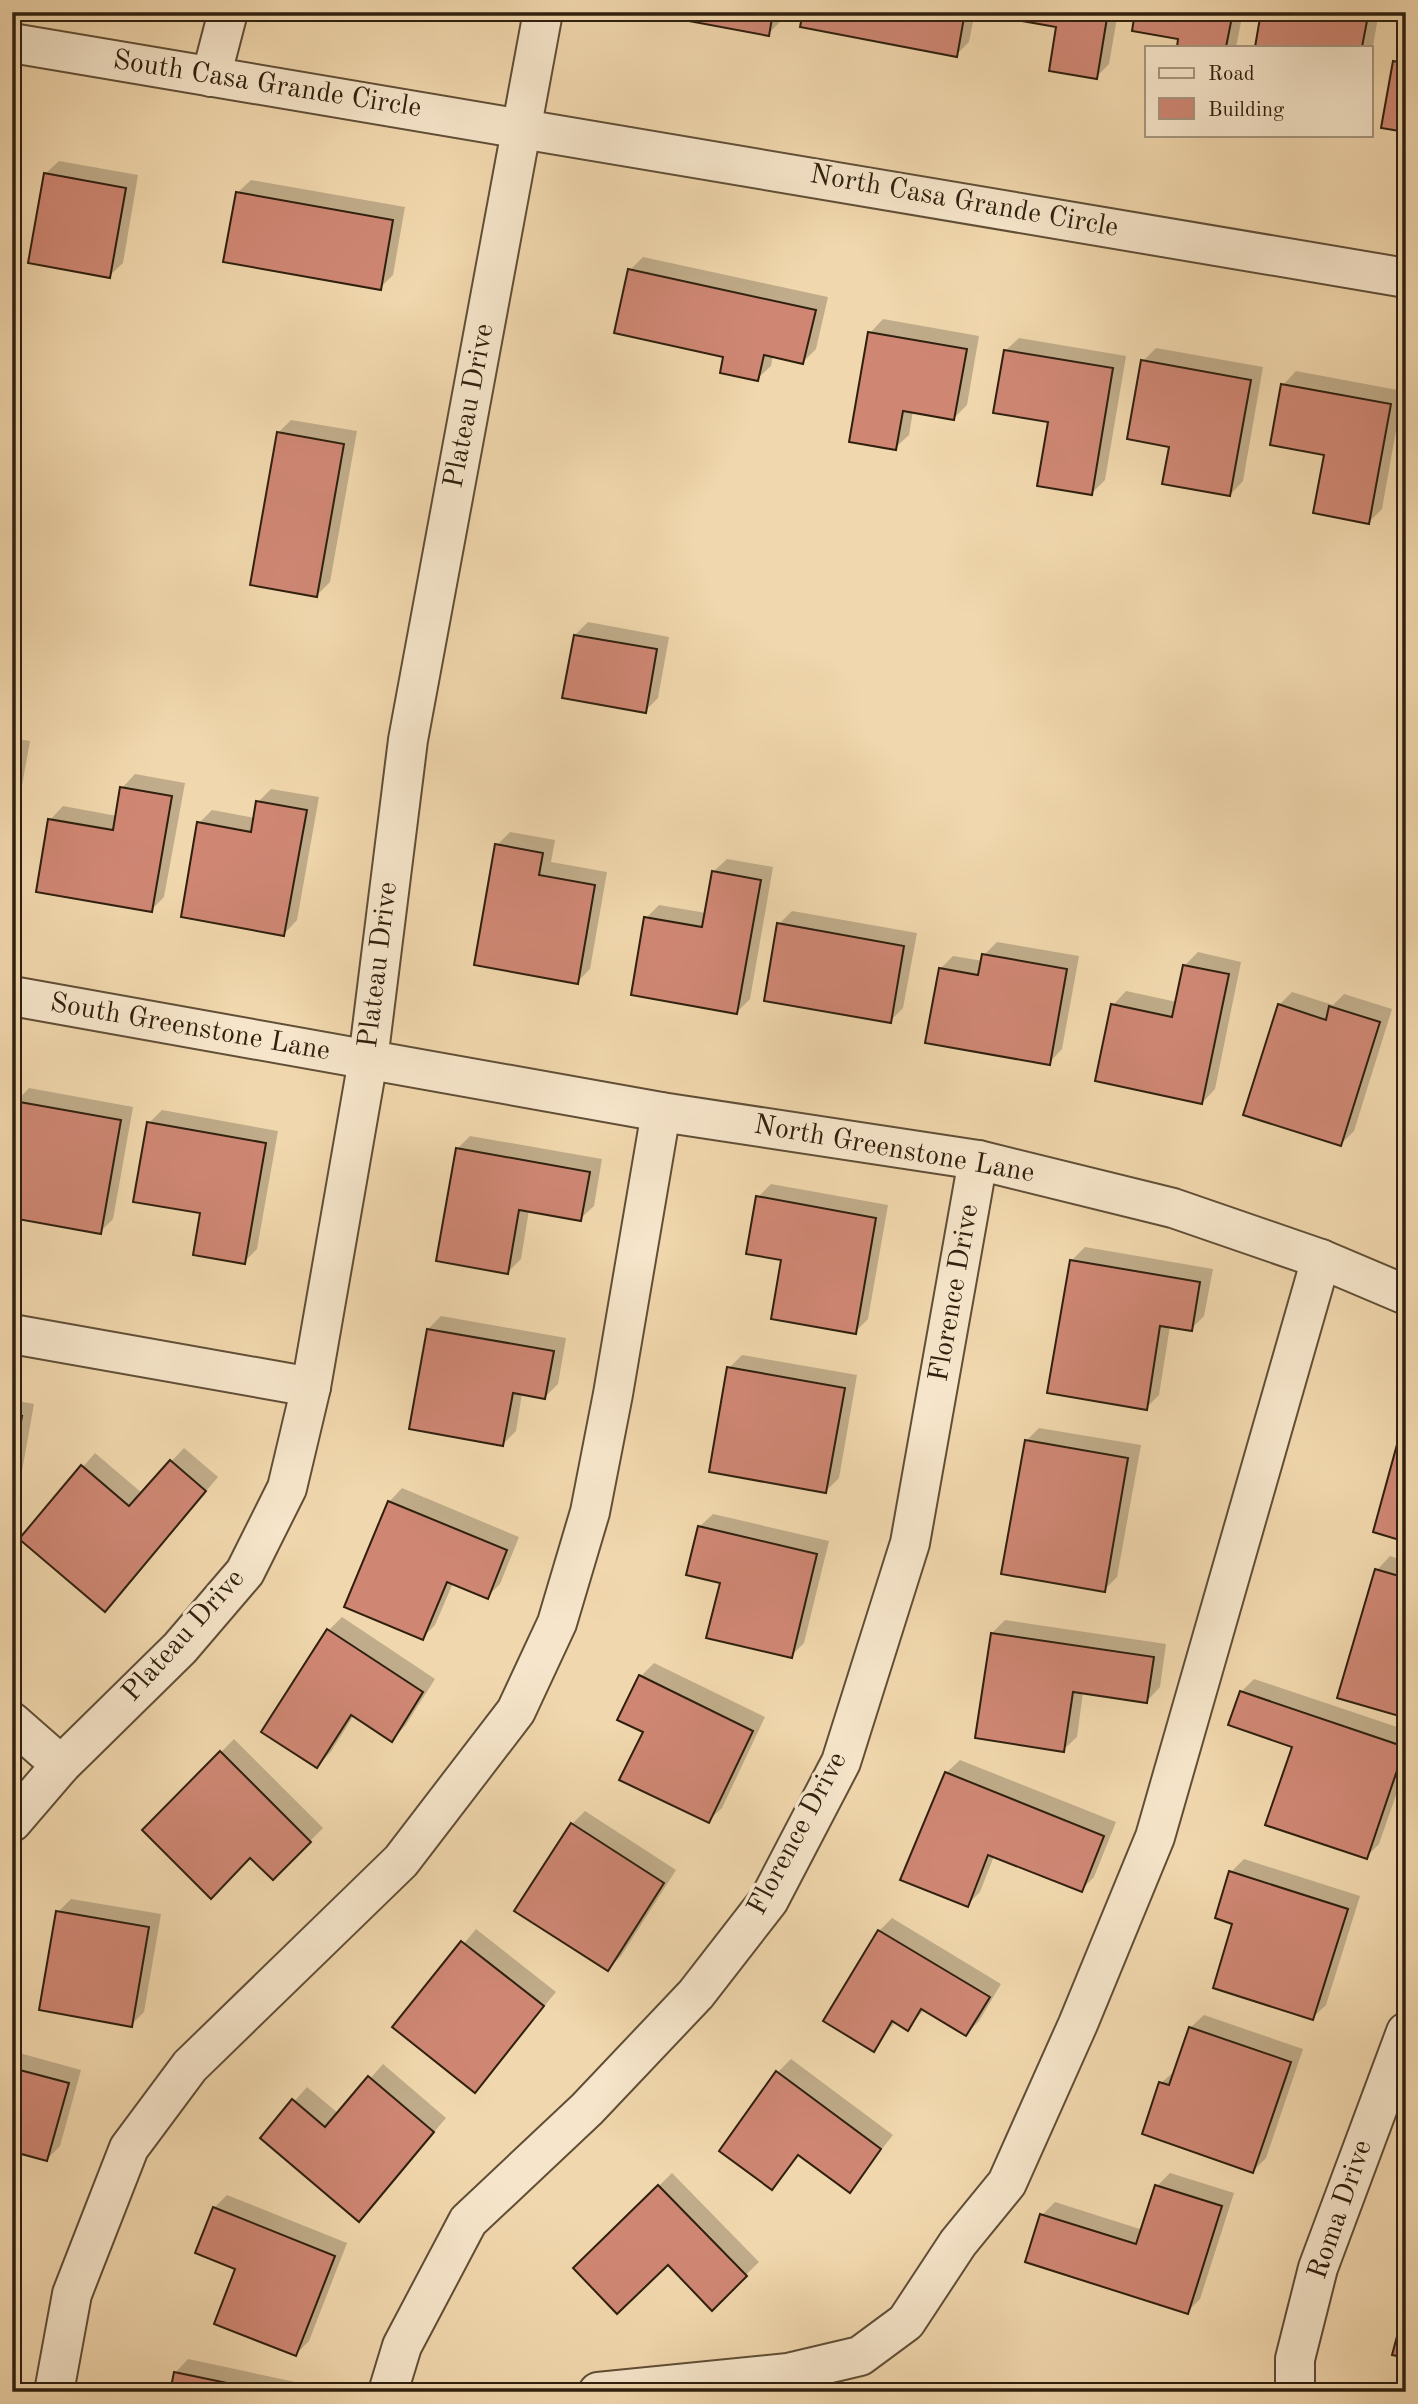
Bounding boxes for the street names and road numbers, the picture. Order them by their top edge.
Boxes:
street label: South Casa Grande Circle [111,47,423,123]
street label: North Casa Grande Circle [808,161,1120,243]
street label: Plateau Drive [440,321,500,491]
street label: Plateau Drive [355,880,403,1050]
street label: South Greenstone Lane [48,990,332,1066]
street label: North Greenstone Lane [751,1112,1037,1188]
street label: Florence Drive [926,1202,984,1384]
street label: Plateau Drive [118,1565,250,1707]
street label: Florence Drive [743,1748,853,1920]
street label: Roma Drive [1304,2137,1378,2283]

